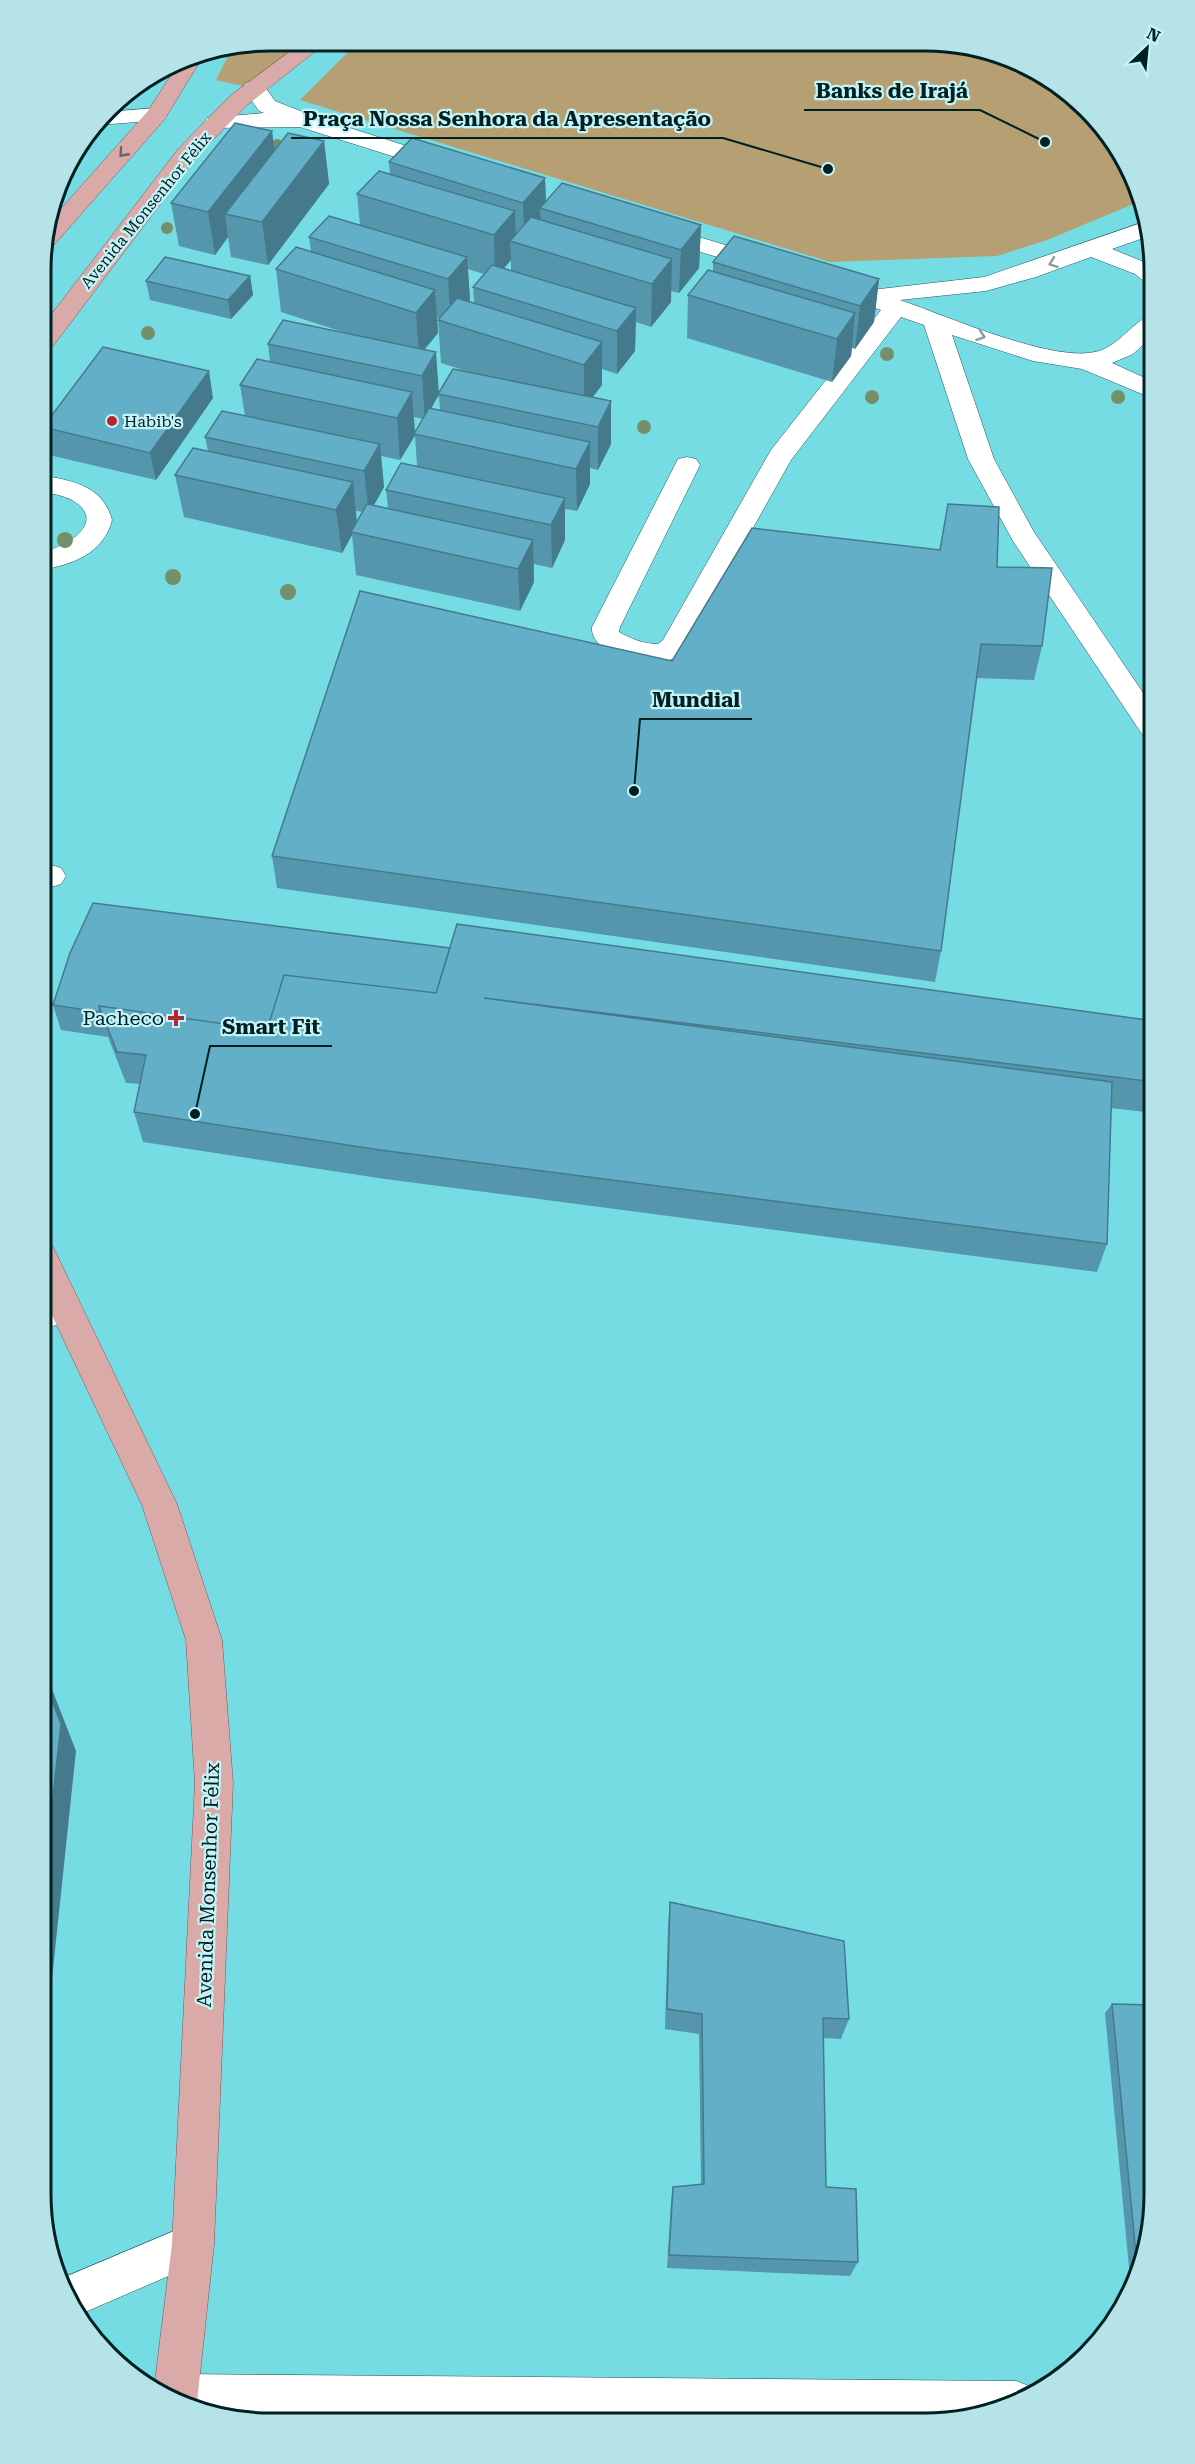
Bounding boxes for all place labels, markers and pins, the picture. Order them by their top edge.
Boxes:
callout: Banks de Irajá [804,71,980,110]
callout: Praça Nossa Senhora da Apresentação [291,99,723,138]
place label: Habib's [124,412,182,431]
marker: Habib's [105,414,119,428]
callout: Mundial [640,680,752,719]
place label: Pacheco [82,1006,164,1030]
callout: Smart Fit [210,1007,332,1046]
marker: Pacheco [169,1011,183,1025]

